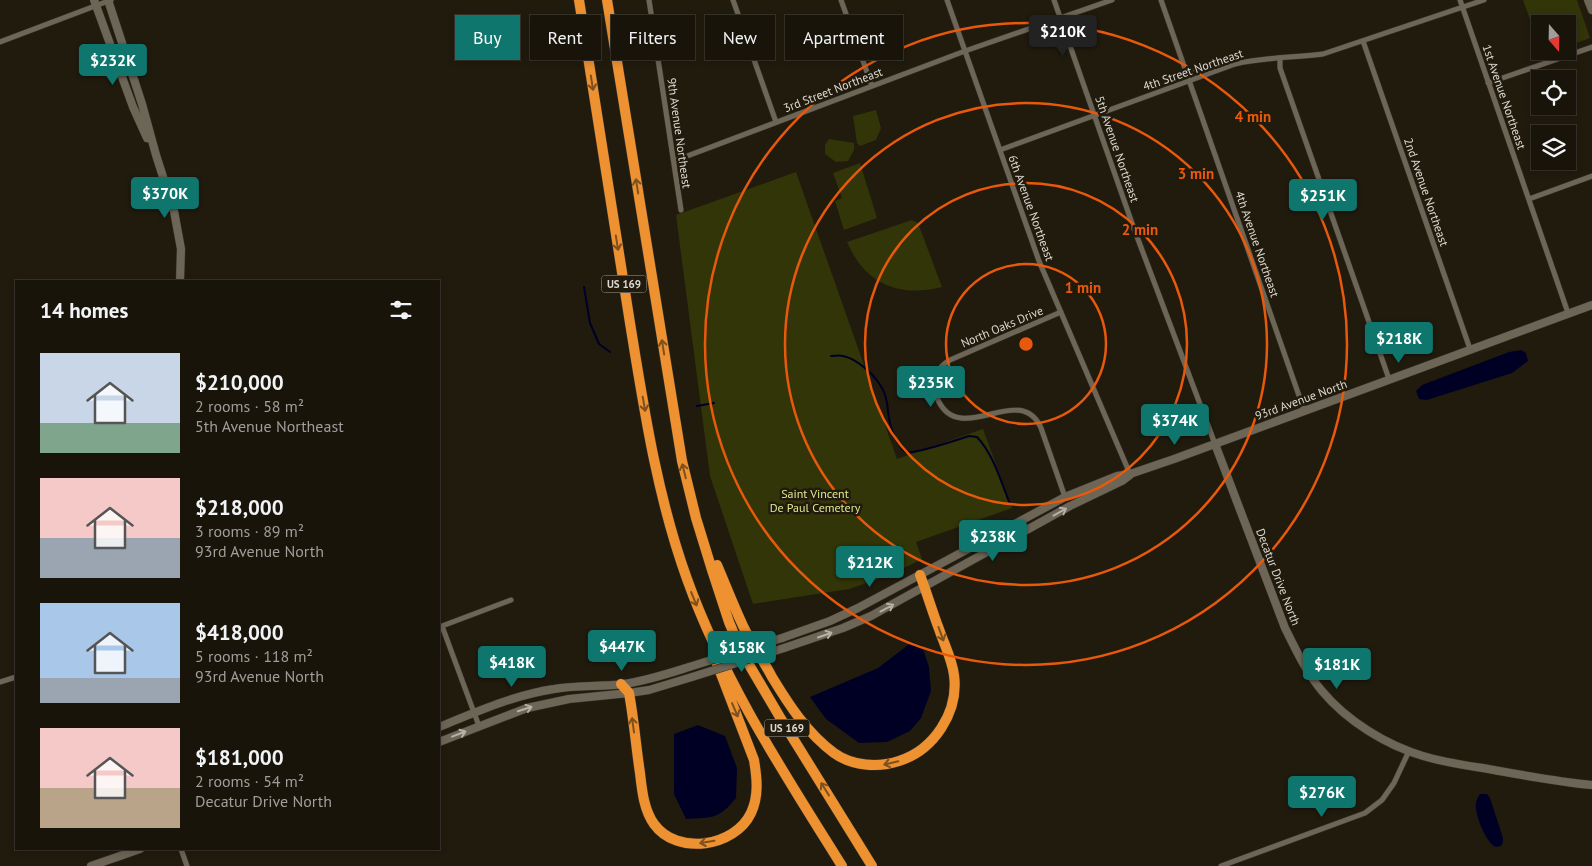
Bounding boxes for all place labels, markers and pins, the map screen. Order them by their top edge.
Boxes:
pin: $210K [1028,15,1098,57]
pin: $232K [78,44,148,86]
pin: $370K [130,176,200,219]
pin: $251K [1288,178,1358,221]
pin: $218K [1364,322,1434,364]
centre of rings [1017,335,1035,353]
pin: $235K [896,366,966,408]
pin: $374K [1140,404,1210,446]
pin: $238K [958,520,1028,562]
pin: $212K [835,546,905,588]
pin: $447K [587,630,657,672]
pin: $158K [707,630,777,673]
pin: $418K [477,646,547,688]
pin: $181K [1302,648,1372,690]
pin: $276K [1287,776,1357,818]

